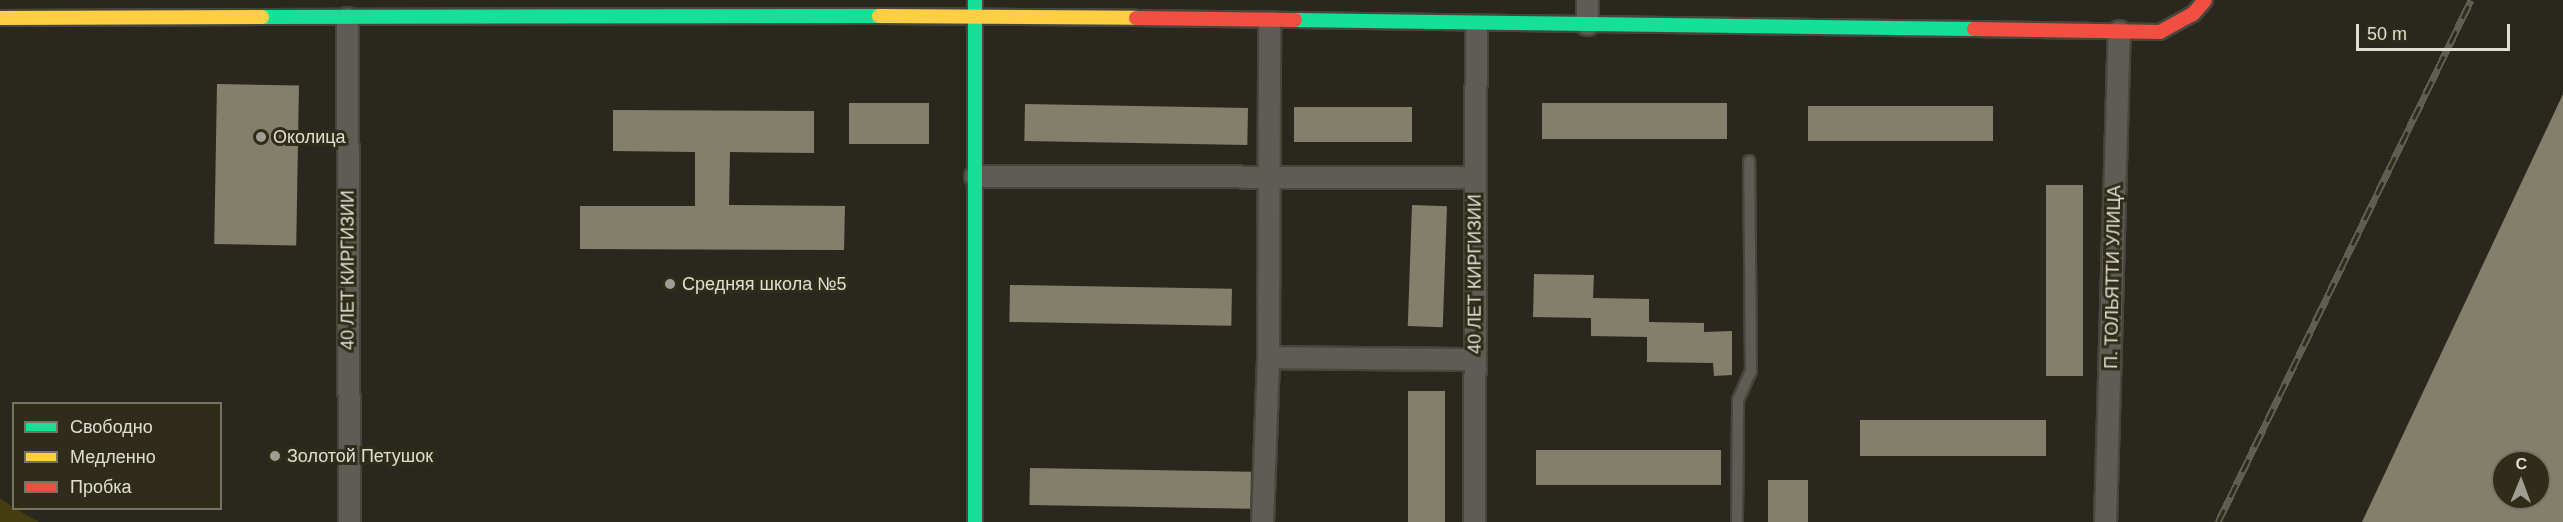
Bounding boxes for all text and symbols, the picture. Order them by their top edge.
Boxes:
scale bar [2359,12,2514,50]
text: 50 m [2367,24,2407,44]
place label: Околица [273,126,346,148]
marker: Околица [254,130,268,144]
street label: П. ТОЛЬЯТТИ УЛИЦА [2101,185,2125,369]
street label: 40 ЛЕТ КИРГИЗИИ [337,190,359,350]
street label: 40 ЛЕТ КИРГИЗИИ [1464,194,1486,354]
place label: Средняя школа №5 [682,273,847,295]
marker: Средняя школа №5 [663,277,677,291]
legend [12,402,222,510]
text: Свободно [70,417,153,437]
place label: Золотой Петушок [287,445,433,467]
text: Медленно [70,447,156,467]
marker: Золотой Петушок [268,449,282,463]
north arrow [2491,450,2551,510]
text: С [2515,455,2527,472]
text: Пробка [70,477,132,497]

